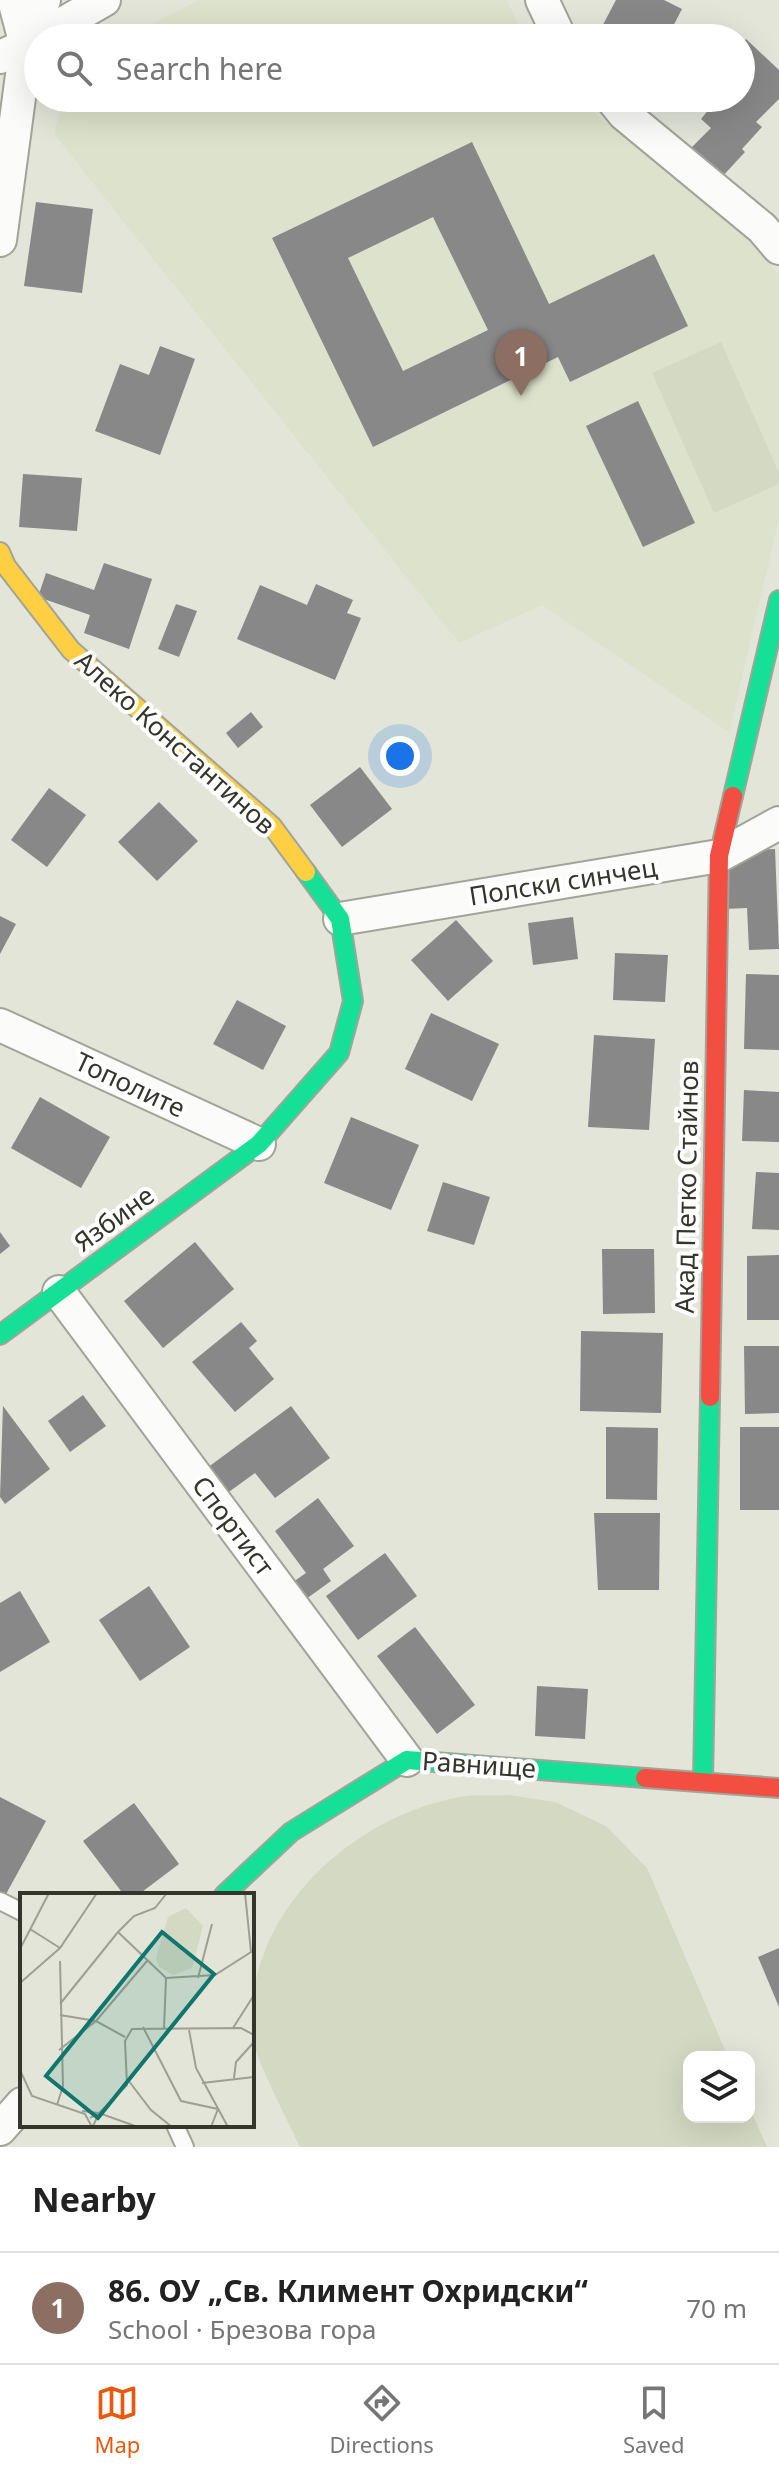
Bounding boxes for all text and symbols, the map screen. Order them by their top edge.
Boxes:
search box [24,24,755,112]
icon: search [52,46,96,90]
text: Search here [116,48,283,89]
pin: 1 [495,330,547,396]
street label: Алеко Константинов [68,642,284,842]
your location [380,736,420,776]
street label: Полски синчец [466,848,659,914]
street label: Тополите [70,1043,191,1125]
street label: Акад Петко Стайнов [666,1060,706,1314]
street label: Язбине [66,1177,161,1260]
street label: Спортист [184,1468,283,1583]
street label: Равнище [421,1742,537,1786]
inset map [20,1893,254,2127]
map controls [683,2051,755,2123]
button: layers [683,2051,755,2123]
text: Nearby [32,2176,156,2222]
text: 86. ОУ „Св. Климент Охридски“ [108,2270,588,2311]
text: 1 [51,2290,65,2326]
text: 70 m [686,2290,747,2326]
text: School · Брезова гора [108,2311,376,2347]
tab: Map [95,2381,140,2459]
tab: Directions [329,2381,434,2459]
tab: Saved [623,2381,684,2459]

